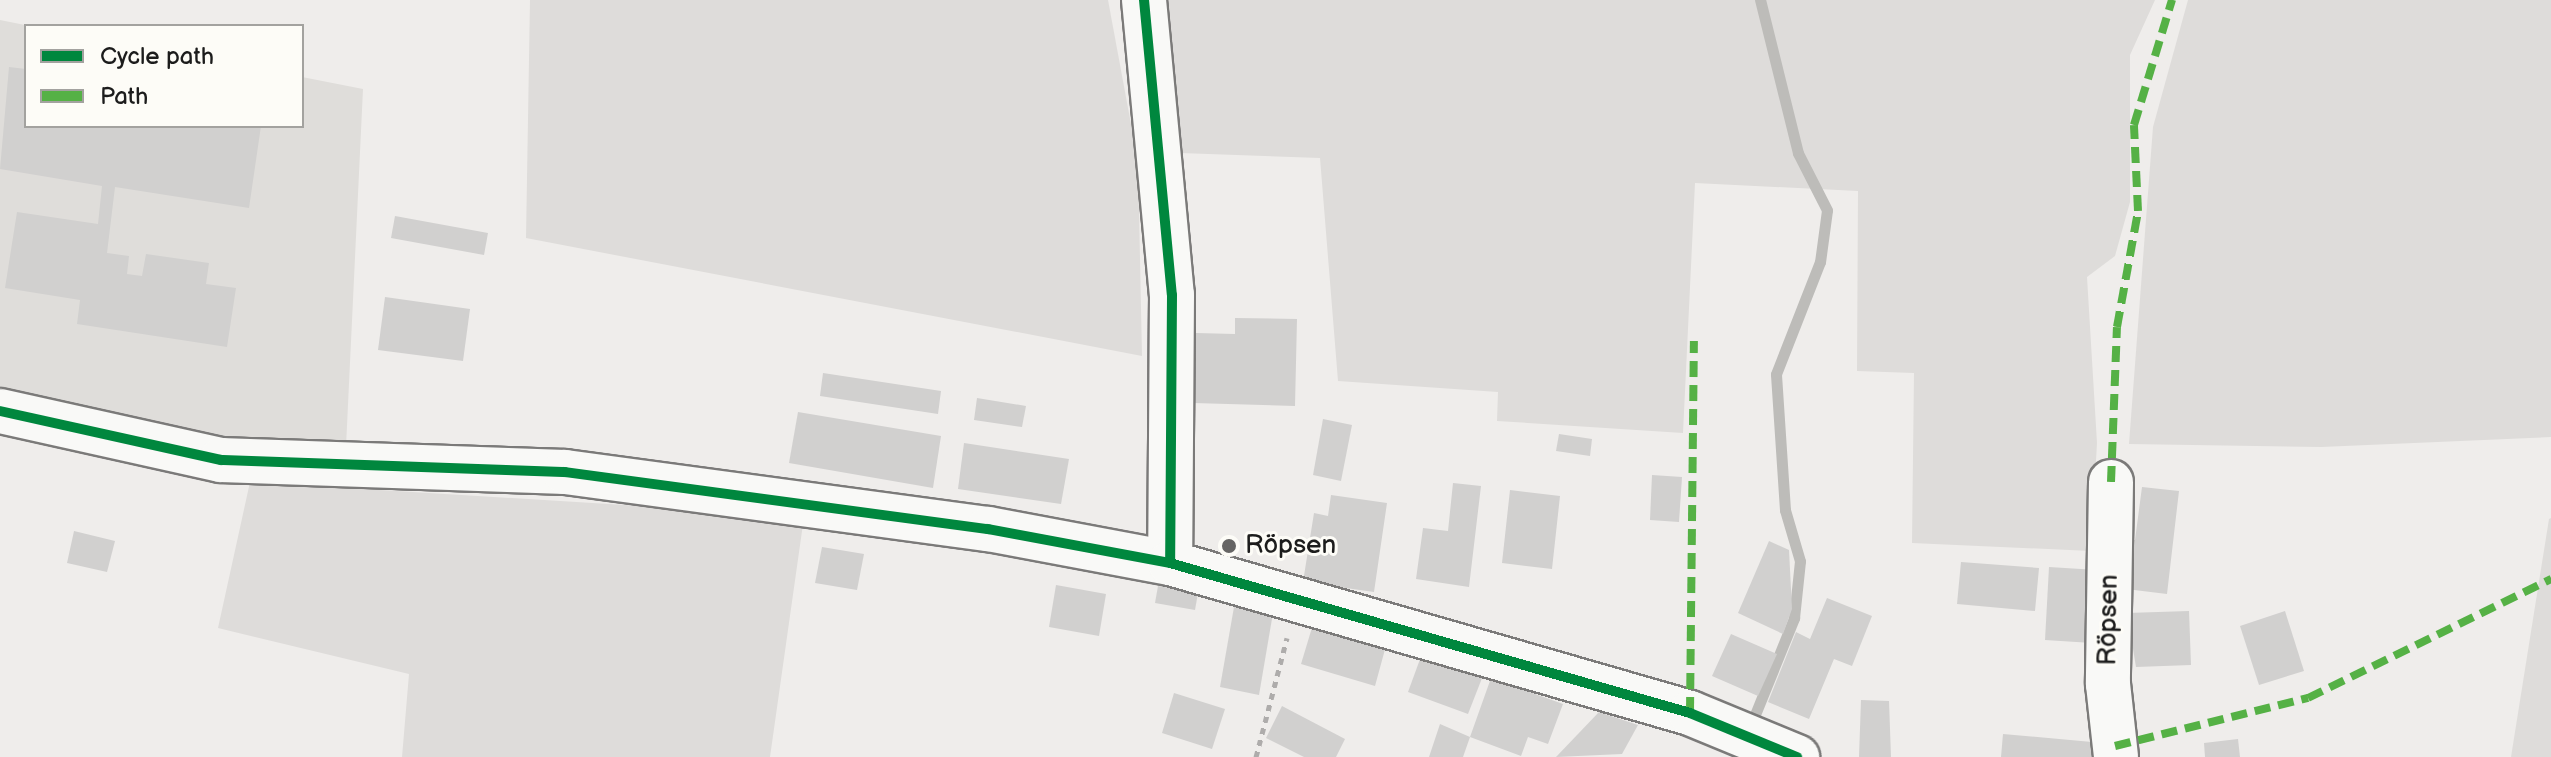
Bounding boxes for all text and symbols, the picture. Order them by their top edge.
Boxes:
legend [24,24,304,128]
text: Cycle path [100,42,214,71]
text: Path [100,82,148,111]
place label: Röpsen [1245,530,1336,562]
marker: Röpsen [1220,537,1238,555]
street label: Röpsen [2093,574,2125,666]

